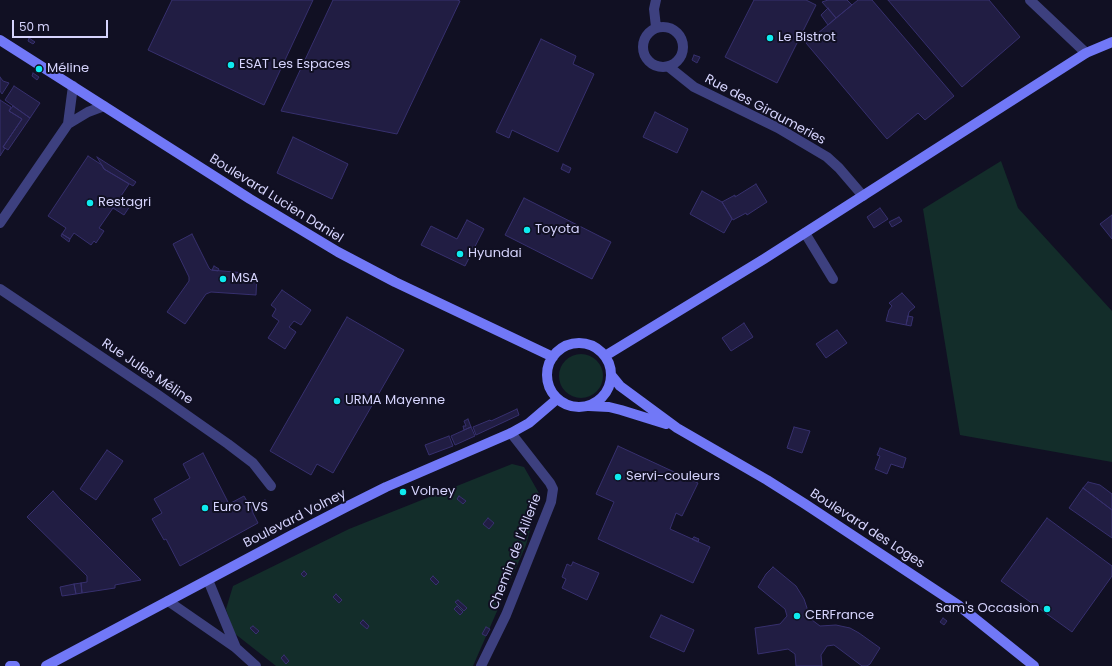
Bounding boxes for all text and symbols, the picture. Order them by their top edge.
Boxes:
scale bar [14,12,110,38]
text: 50 m [19,18,50,35]
place label: Le Bistrot [778,30,836,46]
marker: Le Bistrot [765,33,775,43]
place label: ESAT Les Espaces [239,57,350,73]
marker: ESAT Les Espaces [226,60,236,70]
place label: Méline [47,61,89,77]
marker: Méline [34,64,44,74]
street label: Rue des Giraumeries [702,72,828,148]
street label: Boulevard Lucien Daniel [206,151,346,247]
place label: Restagri [98,195,151,211]
marker: Restagri [85,198,95,208]
place label: Toyota [535,222,580,238]
marker: Toyota [522,225,532,235]
place label: Hyundai [468,246,522,262]
marker: Hyundai [455,249,465,259]
place label: MSA [231,271,259,287]
marker: MSA [218,274,228,284]
street label: Rue Jules Méline [98,336,196,408]
place label: URMA Mayenne [345,393,445,409]
marker: URMA Mayenne [332,396,342,406]
place label: Servi-couleurs [626,469,720,485]
marker: Servi-couleurs [613,472,623,482]
place label: Volney [411,484,455,500]
street label: Boulevard Volney [241,486,349,552]
street label: Boulevard des Loges [807,486,927,572]
marker: Volney [398,487,408,497]
street label: Chemin de l'Aillerie [487,492,545,612]
place label: Euro TVS [213,500,268,516]
marker: Euro TVS [200,503,210,513]
place label: Sam's Occasion [935,601,1039,617]
marker: Sam's Occasion [1042,604,1052,614]
place label: CERFrance [805,608,874,624]
marker: CERFrance [792,611,802,621]

